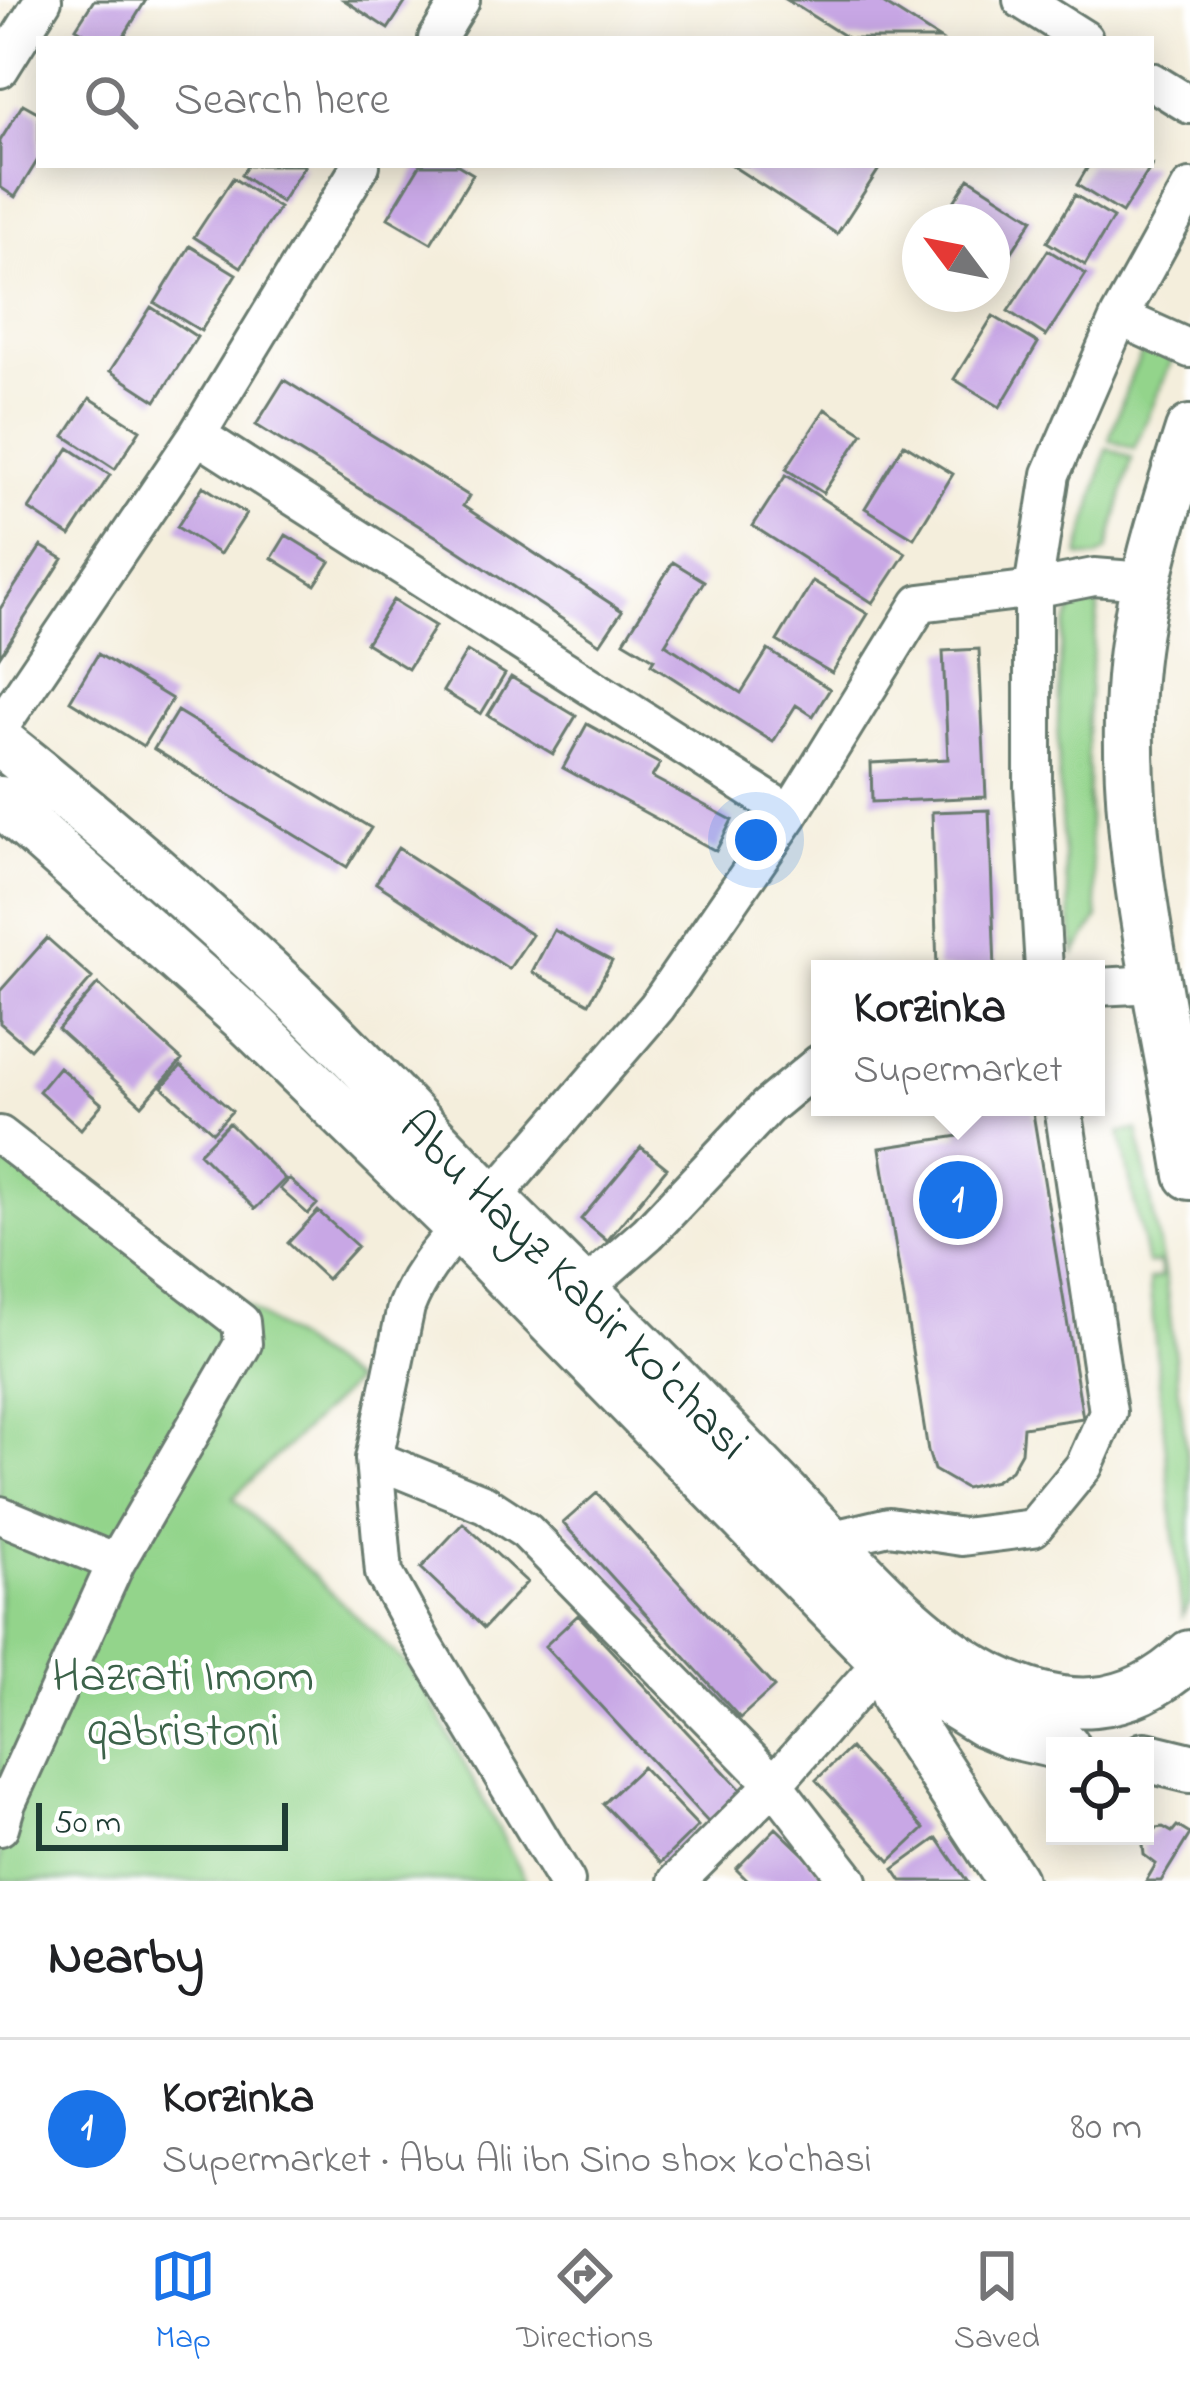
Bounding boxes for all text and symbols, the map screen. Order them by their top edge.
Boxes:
search box [36,36,1154,168]
icon: search [78,69,144,135]
text: Search here [174,69,390,135]
north arrow [902,204,1010,312]
your location [726,810,786,870]
popup [811,960,1105,1116]
text: Korzinka [853,977,1006,1043]
text: Supermarket [853,1043,1063,1100]
street label: Abu Hayz Kabir ko'chasi [381,1095,764,1478]
pin: 1 [919,1155,997,1245]
park label: Hazrati Imom qabristoni [52,1643,314,1768]
map controls [1046,1737,1154,1845]
button: locate [1046,1737,1154,1845]
scale bar [36,1797,288,1850]
text: 50 m [54,1800,121,1848]
text: Nearby [48,1922,204,1997]
text: Korzinka [162,2067,314,2133]
text: 1 [81,2100,93,2157]
text: 80 m [1071,2100,1142,2157]
text: Supermarket · Abu Ali ibn Sino shox ko'chasi [162,2133,872,2190]
tab: Map [150,2243,216,2363]
tab: Directions [516,2243,653,2363]
tab: Saved [954,2243,1040,2363]

